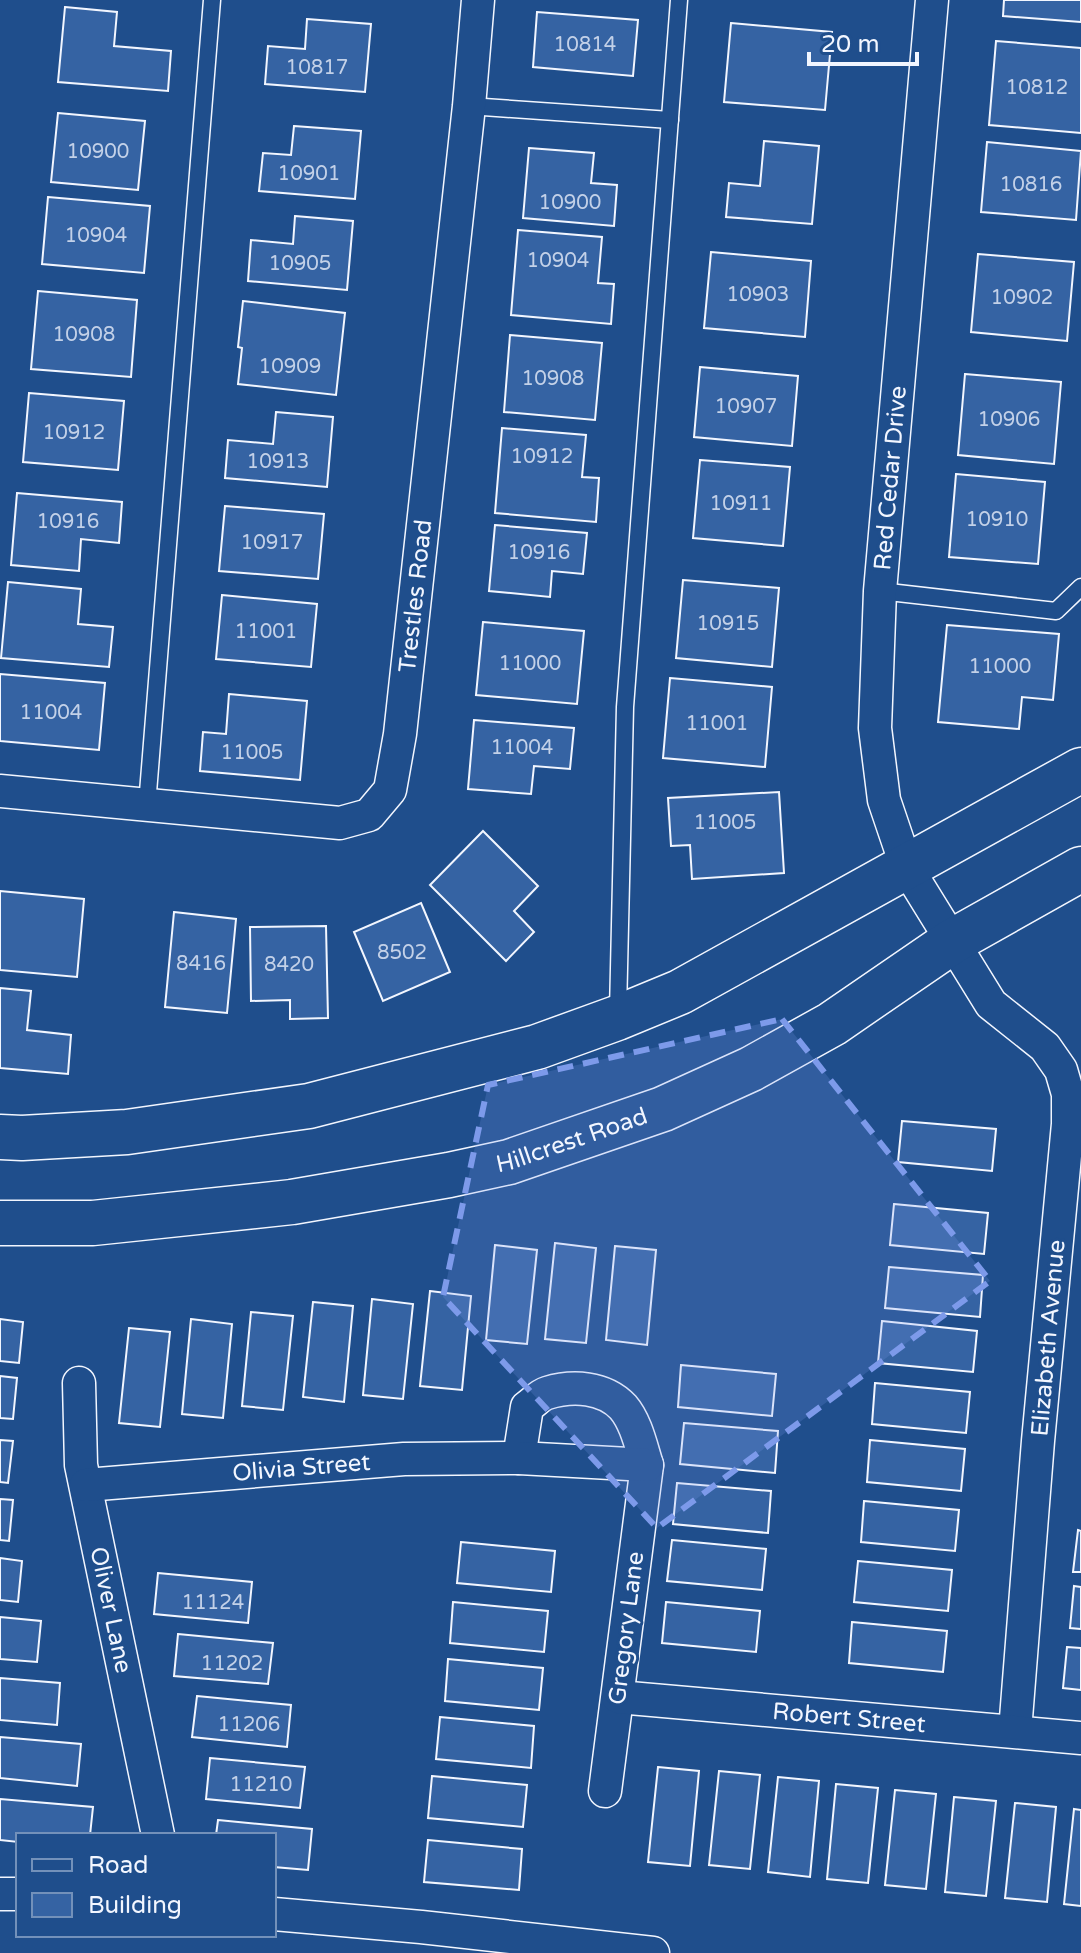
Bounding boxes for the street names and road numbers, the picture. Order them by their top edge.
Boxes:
street label: Red Cedar Drive [868,385,913,572]
street label: Trestles Road [393,518,438,674]
street label: Hillcrest Road [493,1101,651,1179]
street label: Elizabeth Avenue [1025,1238,1072,1438]
street label: Olivia Street [231,1448,371,1488]
street label: Oliver Lane [83,1544,138,1676]
street label: Gregory Lane [603,1550,650,1706]
street label: Robert Street [771,1697,927,1739]

